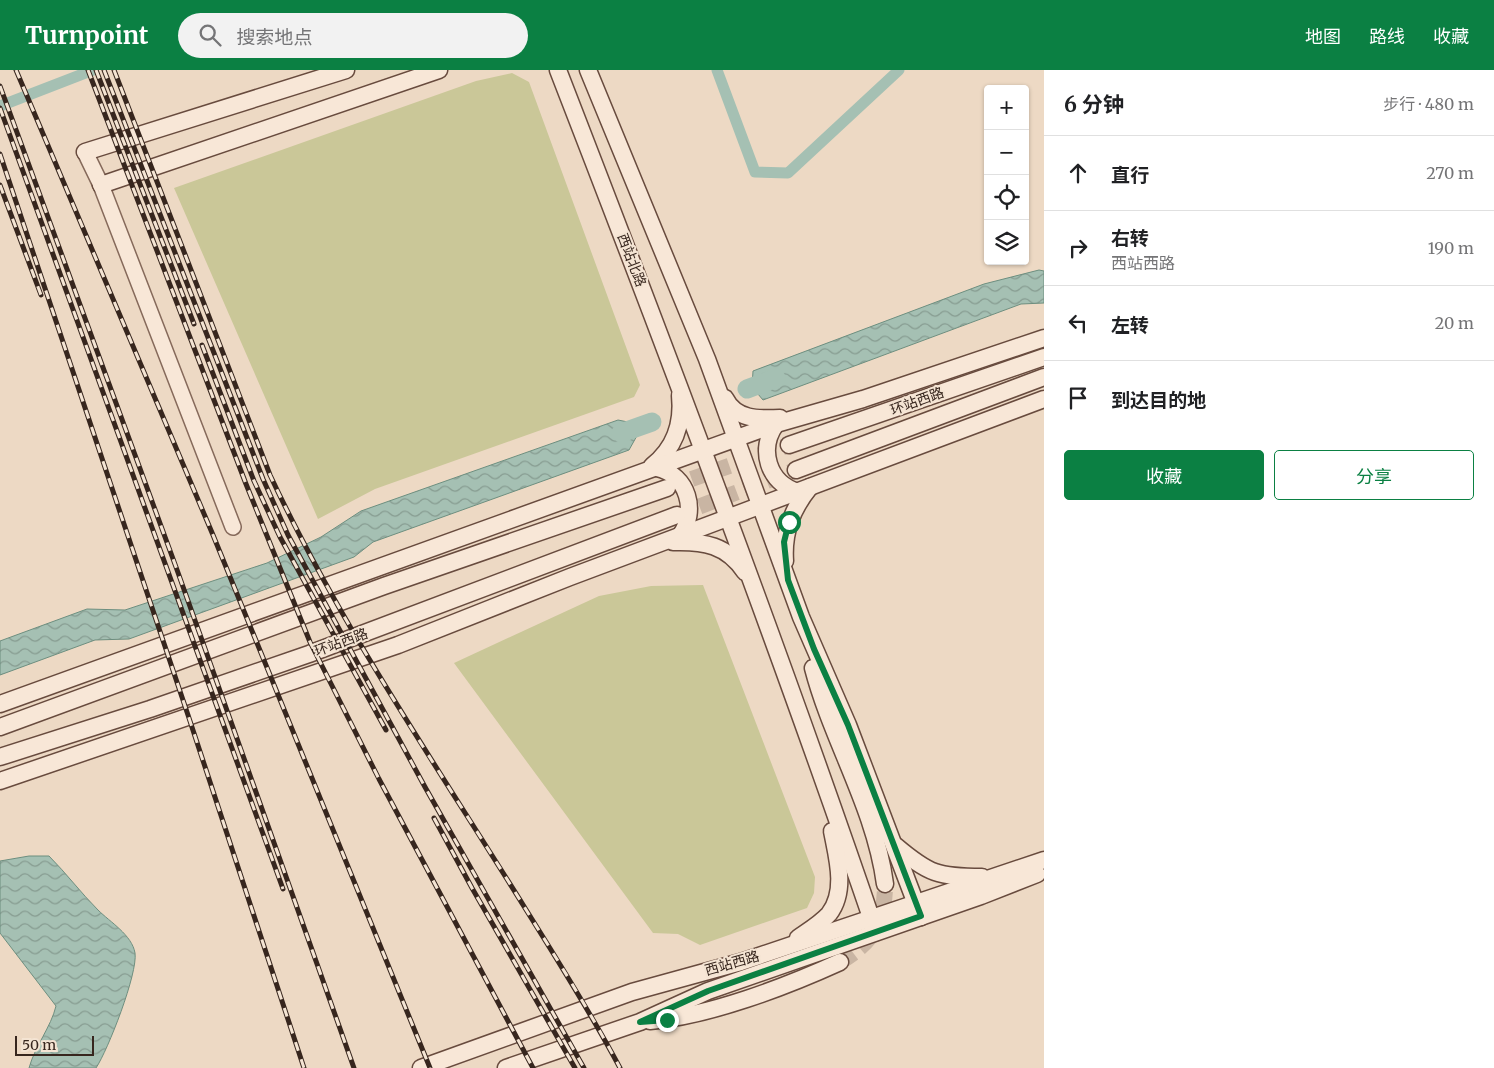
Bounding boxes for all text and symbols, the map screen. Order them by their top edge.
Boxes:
search box [178,13,528,58]
text: Turnpoint [25,20,148,51]
icon: search [196,21,224,49]
text: 搜索地点 [236,25,312,49]
text: 地图 [1305,25,1341,48]
text: 路线 [1369,25,1405,48]
text: 收藏 [1433,25,1469,48]
map controls [984,85,1029,265]
button: + [984,85,1029,130]
text: 6 分钟 [1064,91,1124,118]
text: 步行 · 480 m [1383,94,1474,114]
button: − [984,130,1029,175]
icon: ahead [1064,159,1092,187]
text: 直行 [1111,163,1149,187]
text: 270 m [1426,163,1474,183]
button: locate [984,175,1029,220]
button: layers [984,220,1029,265]
text: 右转 [1111,226,1149,250]
street label: 西站北路 [614,231,650,289]
icon: right [1064,234,1092,262]
text: 190 m [1428,238,1474,258]
text: 西站西路 [1111,253,1175,273]
icon: left [1064,309,1092,337]
text: 左转 [1111,313,1149,337]
text: 20 m [1435,313,1474,333]
street label: 环站西路 [888,383,946,419]
icon: arrive [1064,384,1092,412]
text: 到达目的地 [1111,388,1206,412]
button: 收藏 [1064,450,1264,500]
button: 分享 [1274,450,1474,500]
route start [778,511,801,534]
street label: 环站西路 [312,624,370,660]
street label: 西站西路 [703,947,761,979]
route end [656,1009,679,1032]
scale bar [15,1033,94,1056]
text: 50 m [22,1036,56,1054]

